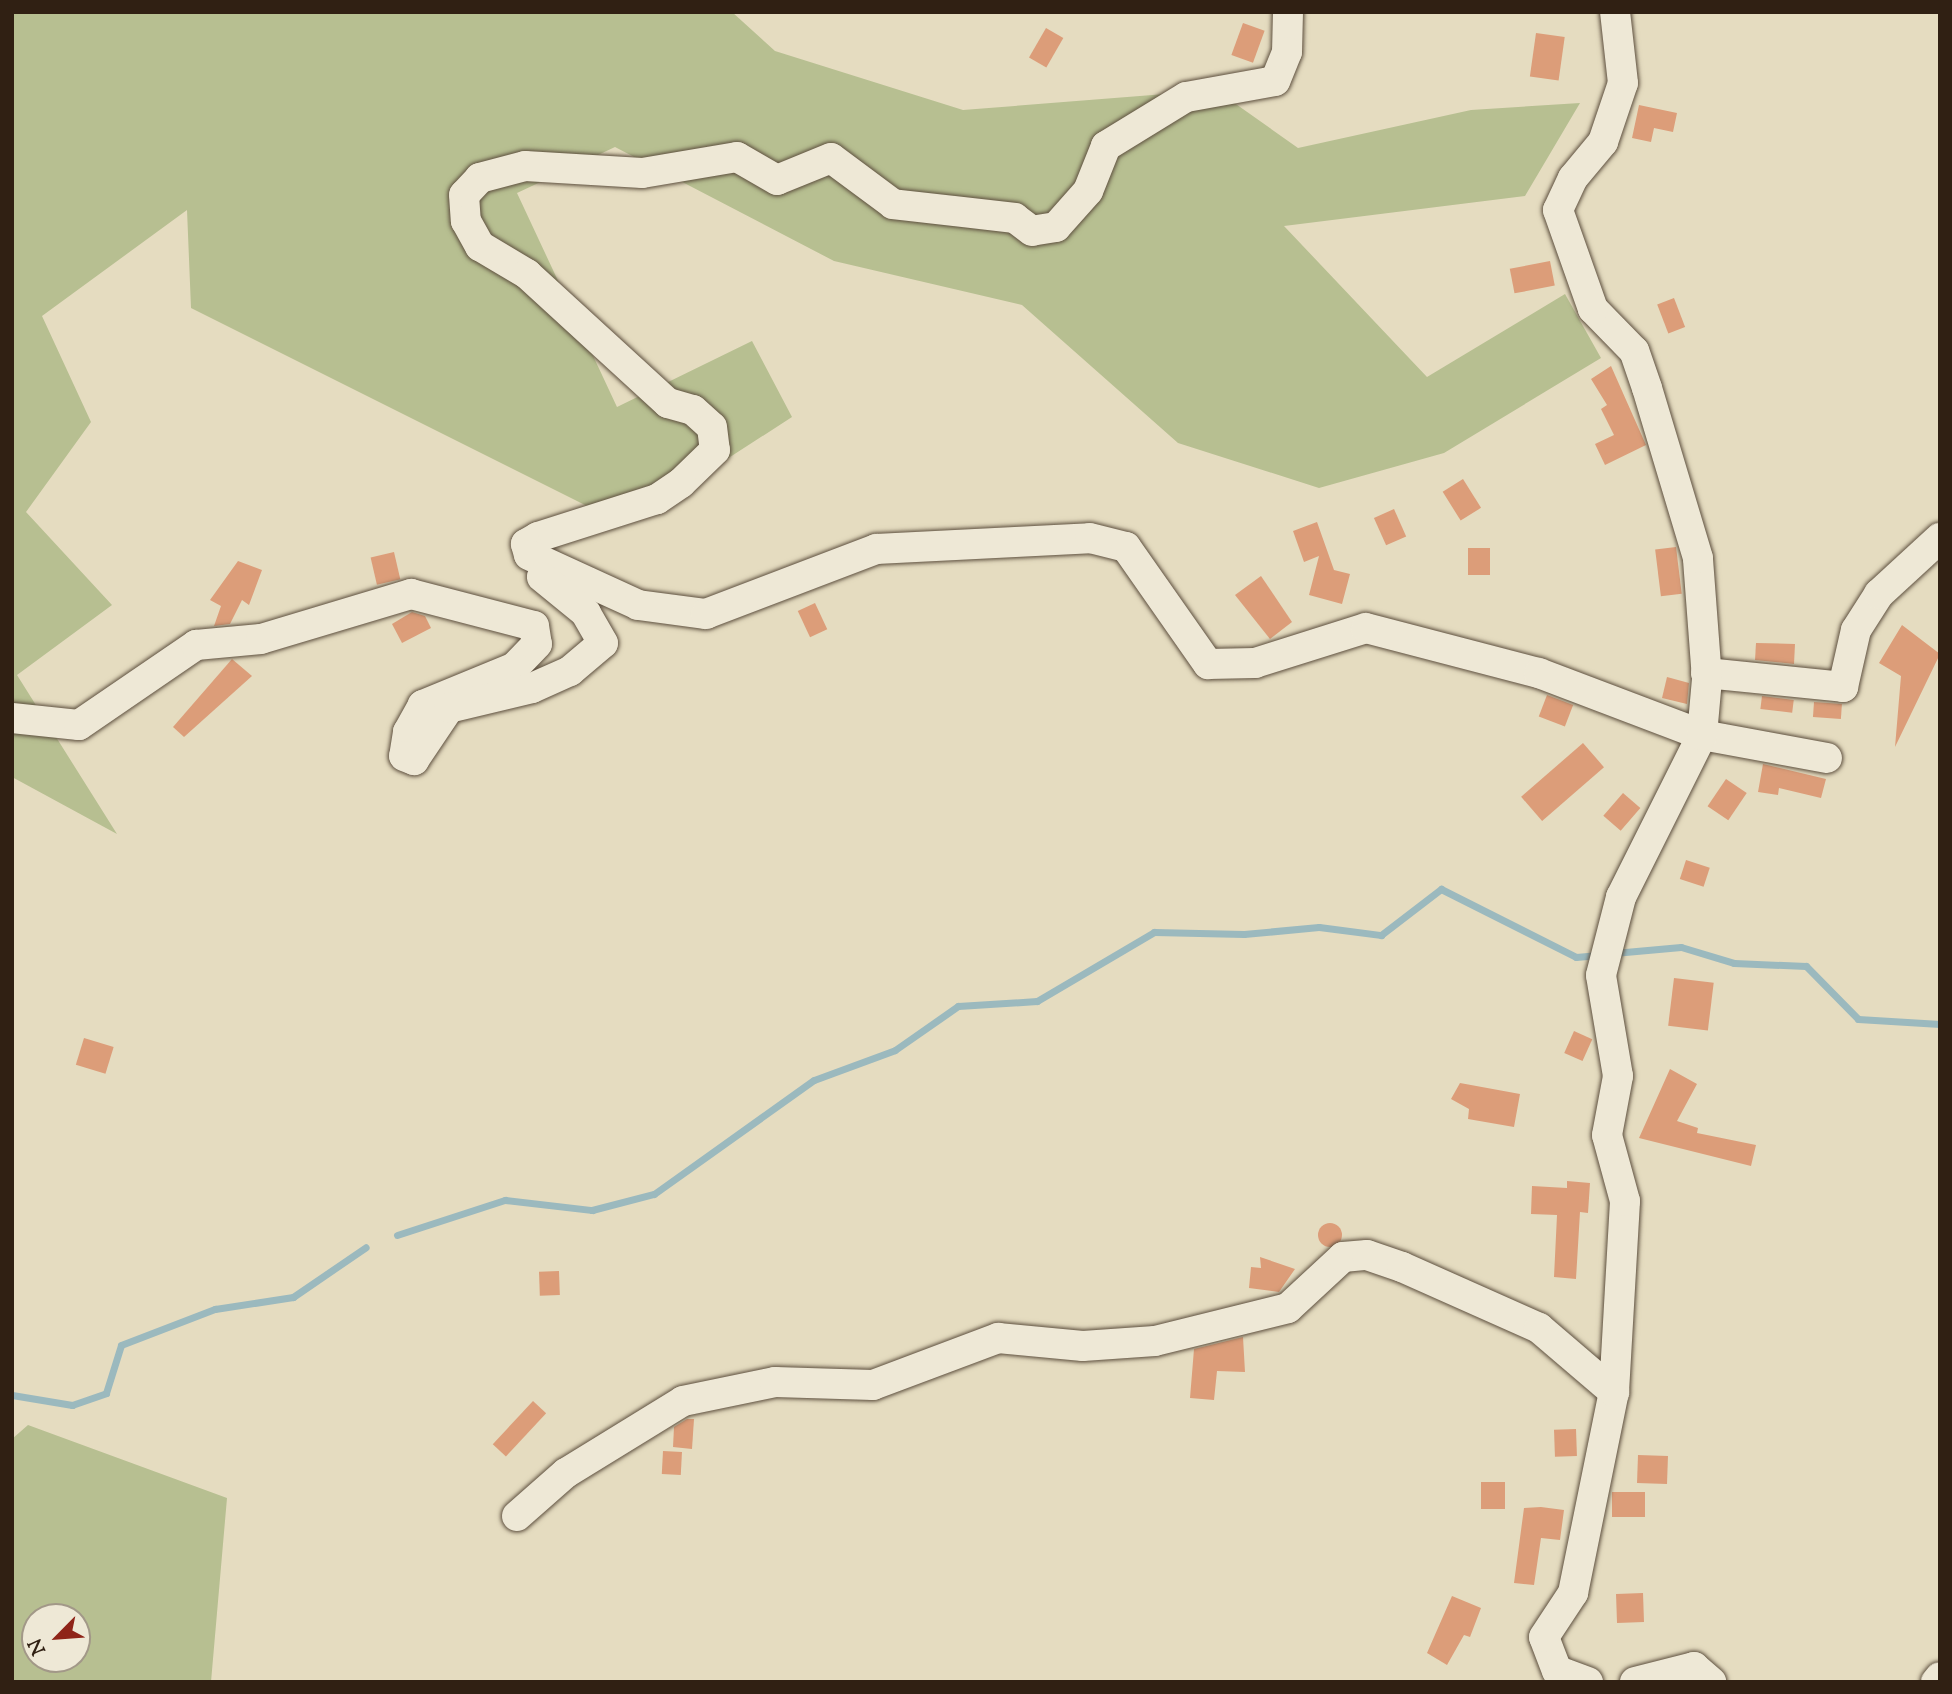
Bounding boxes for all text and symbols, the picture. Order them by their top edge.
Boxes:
north arrow [21,1603,91,1673]
text: N [23,1634,54,1659]

